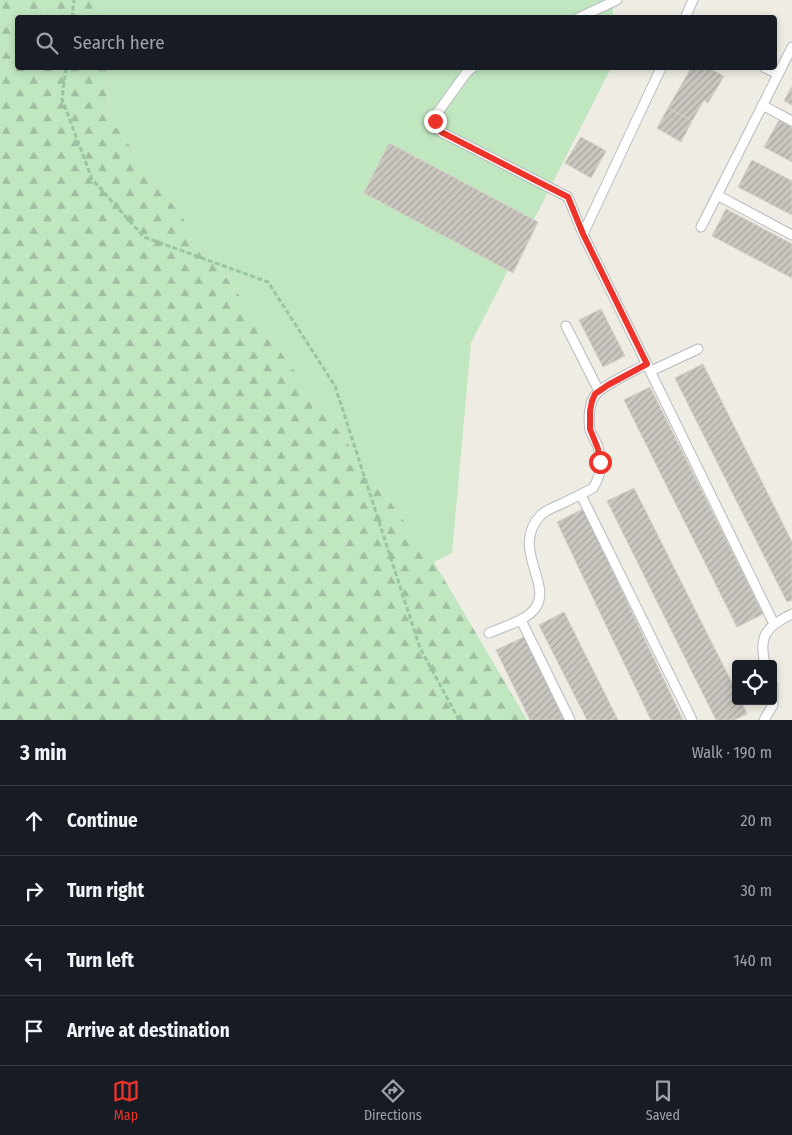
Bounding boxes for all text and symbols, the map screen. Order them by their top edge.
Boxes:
search box [15,15,777,70]
icon: search [33,29,61,57]
text: Search here [73,31,165,54]
route end [424,110,447,133]
route start [589,451,612,474]
map controls [732,660,777,705]
button: locate [732,660,777,705]
text: 3 min [20,740,67,766]
text: Walk · 190 m [692,743,772,762]
icon: ahead [20,807,48,835]
text: Continue [67,809,138,832]
text: 20 m [741,811,772,830]
icon: right [20,877,48,905]
text: Turn right [67,879,144,902]
text: 30 m [740,881,772,900]
icon: left [20,947,48,975]
text: Turn left [67,949,134,972]
text: 140 m [734,951,772,970]
icon: arrive [20,1017,48,1045]
text: Arrive at destination [67,1019,230,1042]
tab: Map [112,1077,140,1124]
tab: Directions [364,1077,422,1124]
tab: Saved [646,1077,680,1124]

